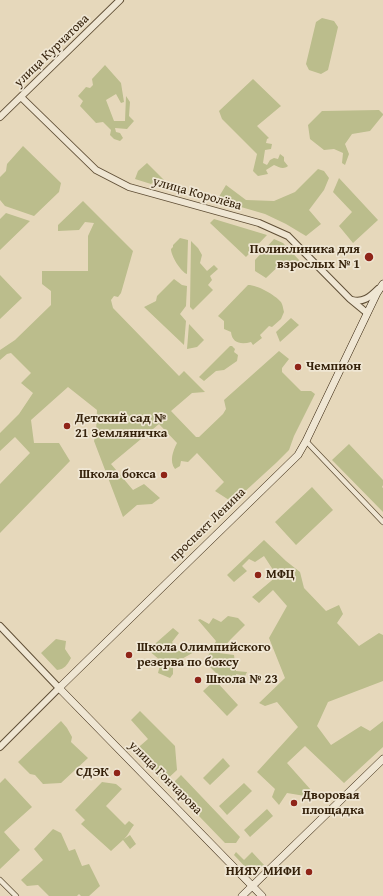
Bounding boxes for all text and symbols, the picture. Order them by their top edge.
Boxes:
street label: улица Курчатова [11,11,93,91]
street label: улица Королёва [151,174,243,214]
place label: Поликлиника для взрослых № 1 [250,242,360,273]
marker: Поликлиника для взрослых № 1 [363,251,375,263]
place label: Чемпион [306,359,361,375]
marker: Чемпион [293,362,303,372]
place label: Детский сад № 21 Земляничка [75,411,167,442]
marker: Детский сад № 21 Земляничка [62,421,72,431]
place label: Школа бокса [79,467,156,483]
marker: Школа бокса [159,470,169,480]
street label: проспект Ленина [167,485,249,565]
place label: МФЦ [266,567,295,583]
marker: МФЦ [253,570,263,580]
place label: Школа Олимпийского резерва по боксу [137,640,271,671]
marker: Школа Олимпийского резерва по боксу [124,650,134,660]
place label: Школа № 23 [206,672,278,688]
marker: Школа № 23 [193,675,203,685]
street label: улица Гончарова [125,738,205,818]
place label: СДЭК [76,765,109,781]
marker: СДЭК [112,768,122,778]
place label: Дворовая площадка [302,788,364,819]
marker: Дворовая площадка [289,798,299,808]
place label: НИЯУ МИФИ [226,864,301,880]
marker: НИЯУ МИФИ [304,867,314,877]

